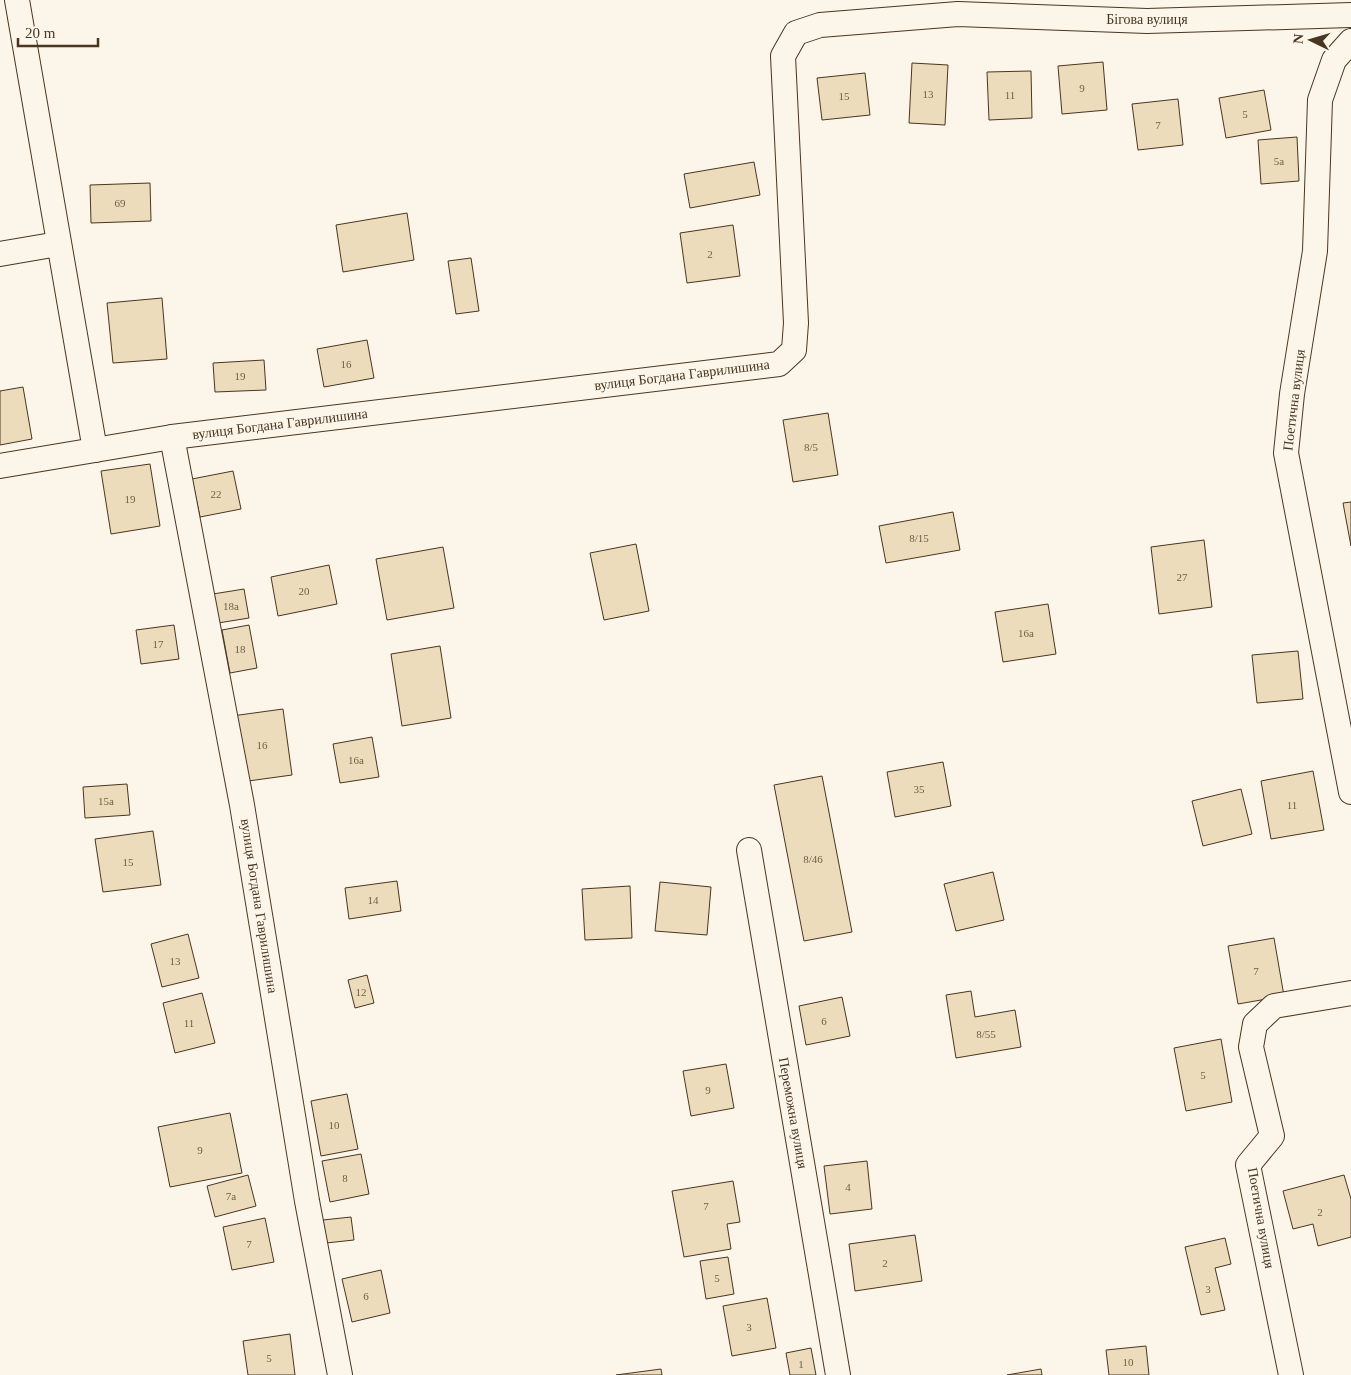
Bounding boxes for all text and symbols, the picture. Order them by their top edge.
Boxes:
street label: Бігова вулиця [1106,12,1188,27]
scale bar [18,15,98,47]
north arrow [1286,15,1336,65]
text: 20 m [25,25,56,41]
text: N [1291,33,1306,45]
house number: 9 [1079,82,1085,94]
house number: 13 [923,88,934,100]
house number: 11 [1005,89,1015,101]
house number: 15 [839,90,850,102]
house number: 5 [1242,108,1248,120]
house number: 7 [1155,119,1161,131]
house number: 5а [1274,155,1284,167]
house number: 69 [115,197,126,209]
house number: 2 [707,248,713,260]
street label: Поетична вулиця [1280,348,1308,452]
street label: вулиця Богдана Гаврилишина [593,357,771,393]
house number: 16 [341,358,352,370]
house number: 19 [235,370,246,382]
street label: вулиця Богдана Гаврилишина [191,406,369,442]
house number: 8/5 [804,441,819,453]
house number: 22 [211,488,222,500]
house number: 19 [125,493,136,505]
house number: 8/15 [909,532,929,544]
house number: 27 [1177,571,1188,583]
house number: 20 [299,585,310,597]
house number: 18а [223,600,239,612]
house number: 16а [1018,627,1034,639]
house number: 17 [153,638,164,650]
house number: 18 [235,643,246,655]
house number: 16 [257,739,268,751]
house number: 16а [348,754,364,766]
house number: 35 [914,783,925,795]
house number: 15а [98,795,114,807]
house number: 11 [1287,799,1297,811]
street label: вулиця Богдана Гаврилишина [238,818,280,995]
house number: 8/46 [803,853,823,865]
house number: 15 [123,856,134,868]
house number: 14 [368,894,379,906]
house number: 13 [170,955,181,967]
house number: 7 [1253,965,1259,977]
house number: 12 [356,986,367,998]
house number: 6 [821,1015,827,1027]
house number: 11 [184,1017,194,1029]
house number: 8/55 [976,1028,996,1040]
street label: Переможна вулиця [776,1056,810,1170]
house number: 5 [1200,1069,1206,1081]
house number: 9 [705,1084,711,1096]
house number: 10 [329,1119,340,1131]
house number: 9 [197,1144,203,1156]
street label: Поетична вулиця [1245,1166,1277,1270]
house number: 8 [342,1172,348,1184]
house number: 4 [845,1181,851,1193]
house number: 7а [226,1190,236,1202]
house number: 7 [703,1200,709,1212]
house number: 2 [1317,1206,1323,1218]
house number: 7 [246,1238,252,1250]
house number: 2 [882,1257,888,1269]
house number: 5 [714,1272,720,1284]
house number: 3 [1205,1283,1211,1295]
house number: 6 [363,1290,369,1302]
house number: 3 [746,1321,752,1333]
house number: 5 [266,1352,272,1364]
house number: 10 [1123,1356,1134,1368]
house number: 1 [798,1358,804,1370]

